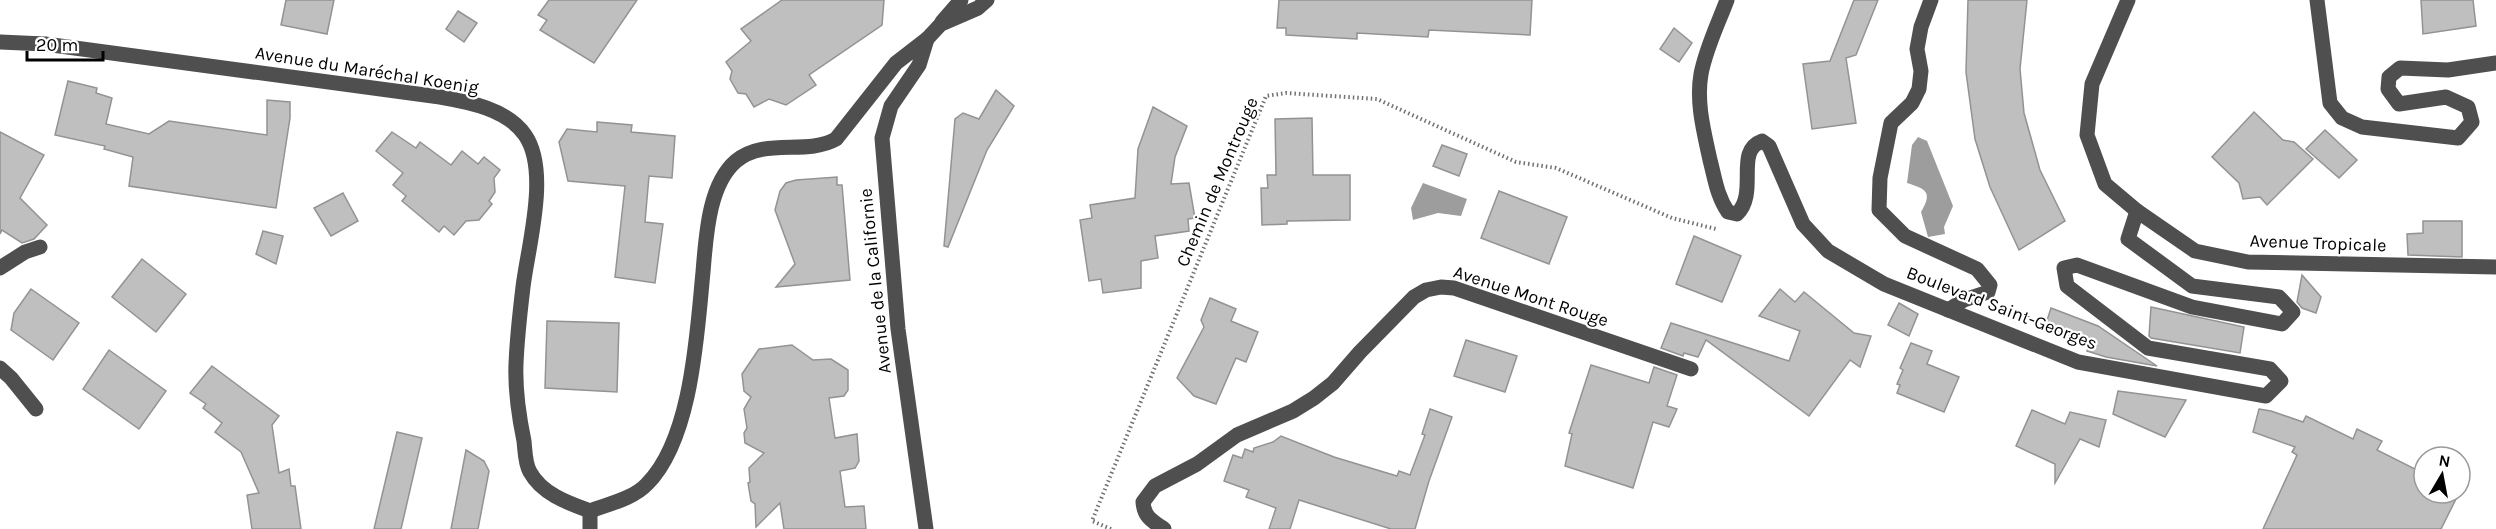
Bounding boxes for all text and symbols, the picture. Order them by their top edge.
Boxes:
scale bar [27,24,104,62]
text: 20 m [36,34,78,56]
street label: Avenue du Maréchal Koenig [254,41,480,99]
street label: Chemin de Montrouge [1171,94,1263,270]
street label: Avenue de la Californie [854,187,896,375]
street label: Avenue Tropicale [2249,230,2387,256]
street label: Avenue Mont Rouge [1451,261,1611,331]
street label: Boulevard Saint-Georges [1904,261,2100,355]
north arrow [2412,445,2472,505]
text: N [2437,450,2452,471]

